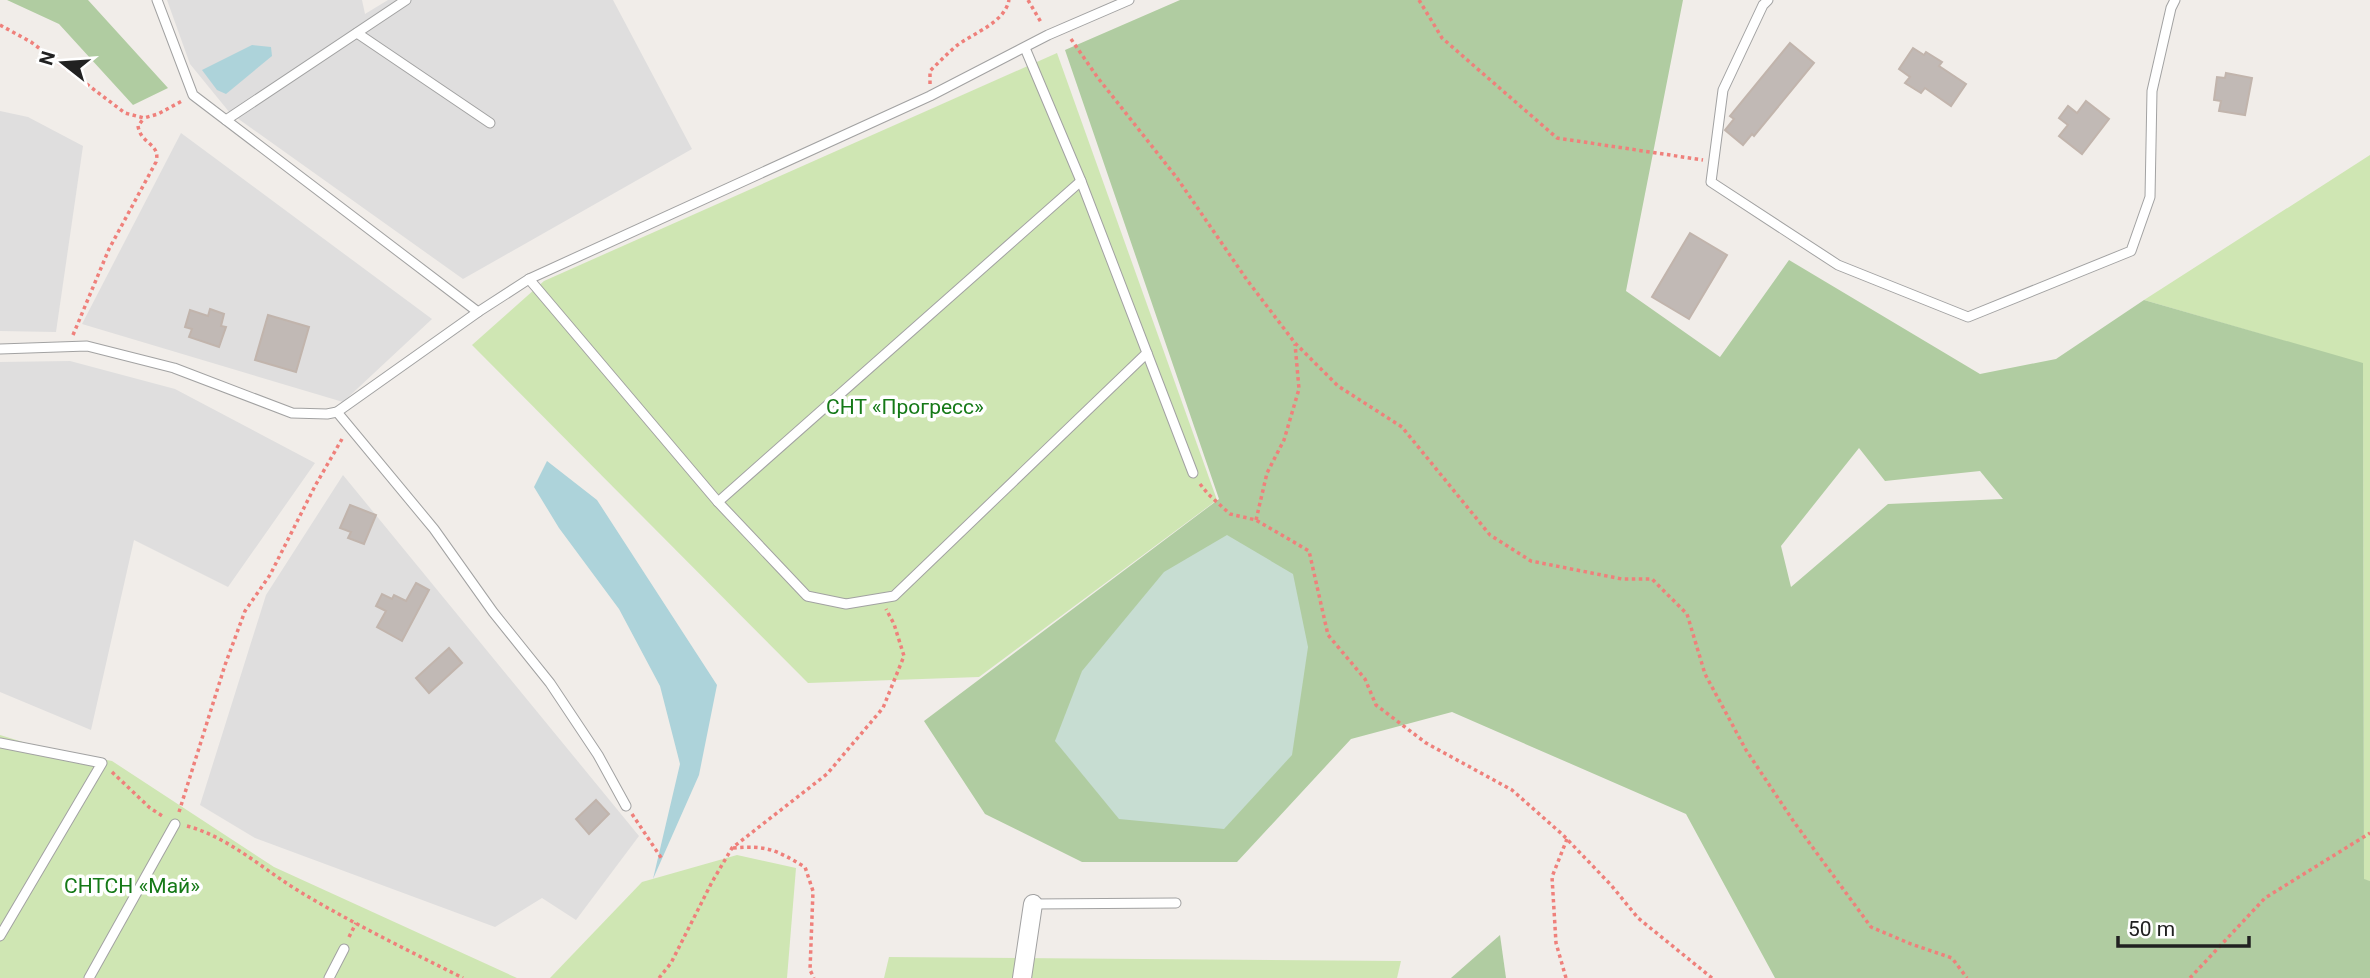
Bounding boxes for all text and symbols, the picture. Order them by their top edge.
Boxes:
north arrow [28,28,98,98]
text: N [34,48,60,68]
park label: СНТ «Прогресс» [826,395,984,419]
park label: СНТСН «Май» [64,874,200,898]
scale bar [2118,904,2249,948]
text: 50 m [2128,917,2175,941]

